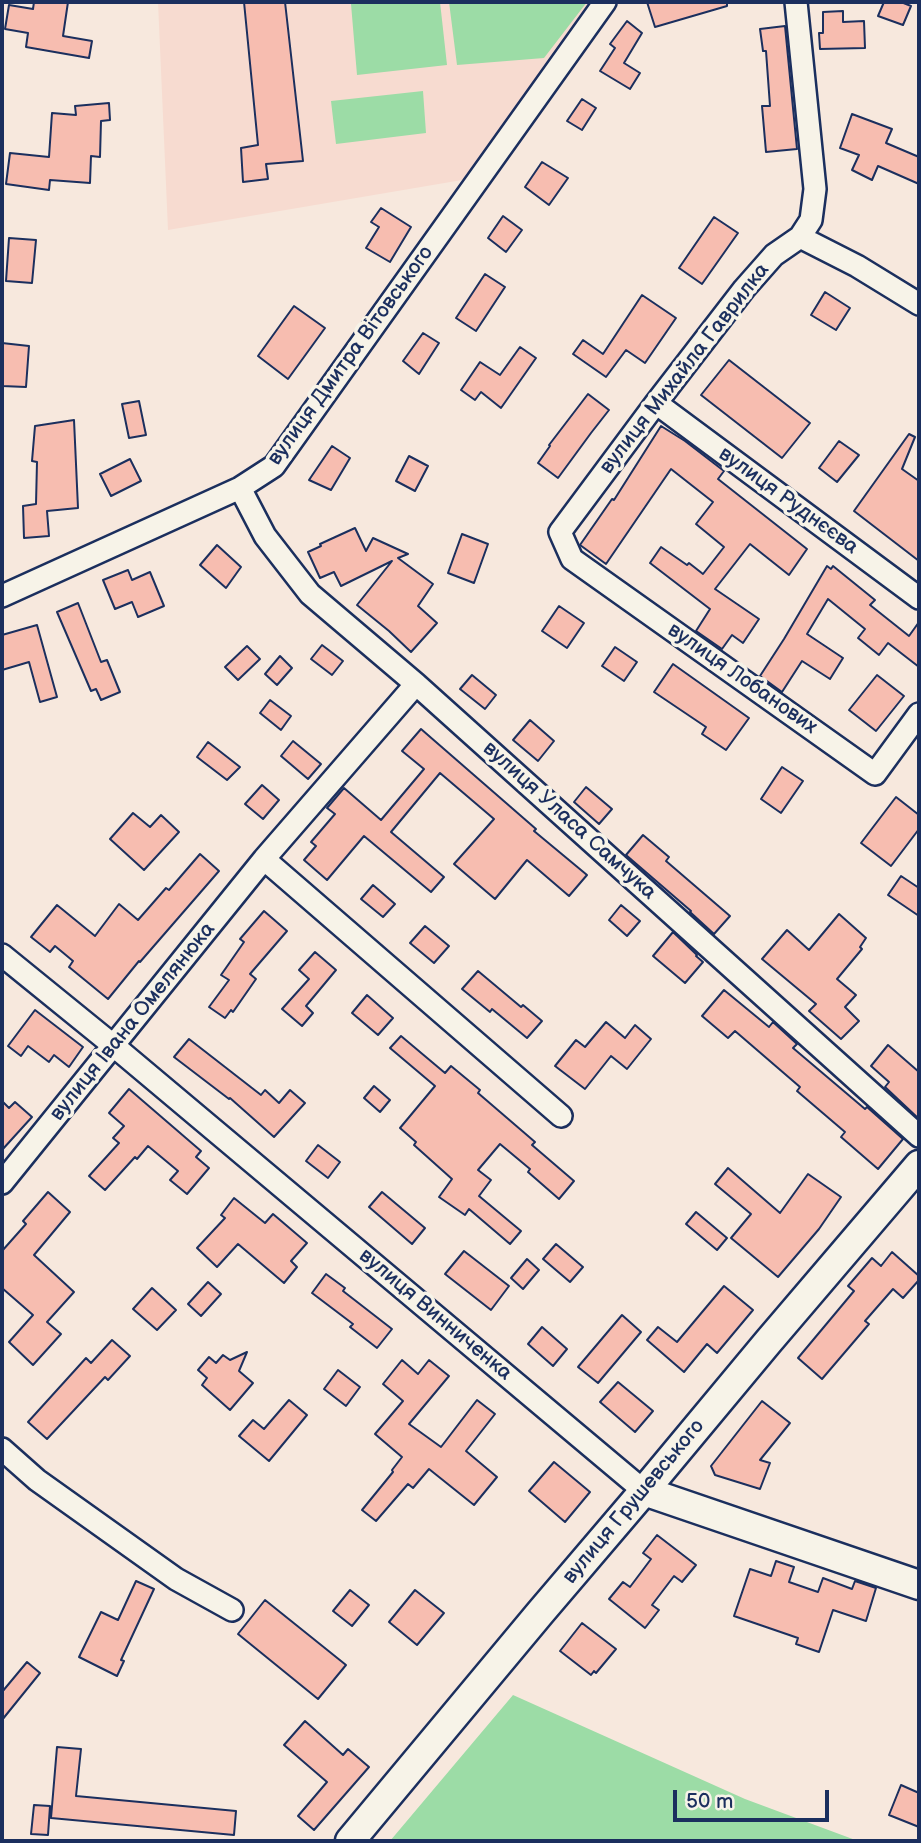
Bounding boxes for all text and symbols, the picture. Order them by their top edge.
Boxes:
street label: вулиця Дмитра Вітовського [263,241,439,471]
street label: вулиця Михайла Гаврилка [595,259,775,479]
street label: вулиця Руднєєва [713,442,863,560]
street label: вулиця Лобанових [662,618,822,740]
street label: вулиця Уласа Самчука [477,736,661,906]
street label: вулиця Івана Омелянюка [45,918,221,1126]
street label: вулиця Винниченка [353,1244,517,1386]
street label: вулиця Грушевського [558,1415,710,1589]
scale bar [676,1776,832,1820]
text: 50 m [686,1789,733,1814]

